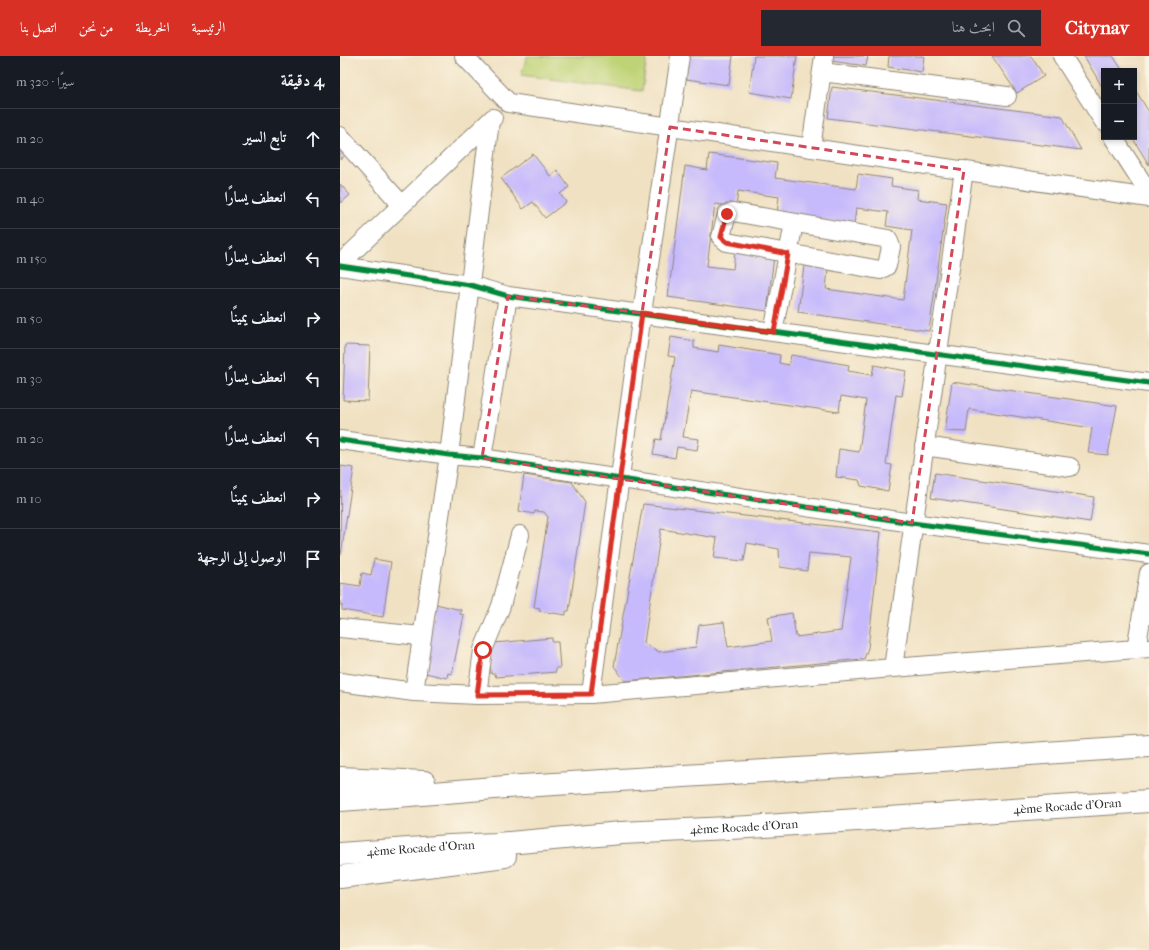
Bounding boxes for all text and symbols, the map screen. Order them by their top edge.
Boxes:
search box [761,10,1041,46]
icon: search [1005,17,1027,39]
text: Citynav [1065,17,1129,39]
text: ابحث هنا [952,18,995,36]
text: اتصل بنا [20,19,57,36]
text: من نحن [79,19,114,36]
text: الخريطة [136,19,170,36]
text: الرئيسية [192,19,225,36]
map controls [1101,68,1137,140]
button: + [1101,68,1137,104]
text: 4 دقيقة [281,70,324,90]
text: سيرًا · 320 m [16,74,74,89]
button: − [1101,104,1137,140]
text: تابع السير [244,128,286,146]
icon: ahead [302,128,324,150]
text: 20 m [16,131,43,146]
text: انعطف يسارًا [225,188,286,206]
icon: left [302,188,324,210]
text: 40 m [16,191,44,206]
route end [718,205,736,223]
text: انعطف يسارًا [225,248,286,266]
icon: left [302,248,324,270]
text: 150 m [16,251,47,266]
text: انعطف يمينًا [231,308,286,326]
icon: right [302,308,324,330]
text: 50 m [16,311,42,326]
text: انعطف يسارًا [225,368,286,386]
icon: left [302,368,324,390]
text: 30 m [16,371,42,386]
text: انعطف يسارًا [225,428,286,446]
icon: left [302,428,324,450]
text: 20 m [16,431,43,446]
text: انعطف يمينًا [231,488,286,506]
icon: right [302,488,324,510]
text: 10 m [16,491,41,506]
text: الوصول إلى الوجهة [197,548,286,566]
icon: arrive [302,548,324,570]
route start [474,641,492,659]
street label: 4ème Rocade d'Oran [1013,796,1122,817]
street label: 4ème Rocade d'Oran [690,817,799,837]
street label: 4ème Rocade d'Oran [366,838,475,859]

